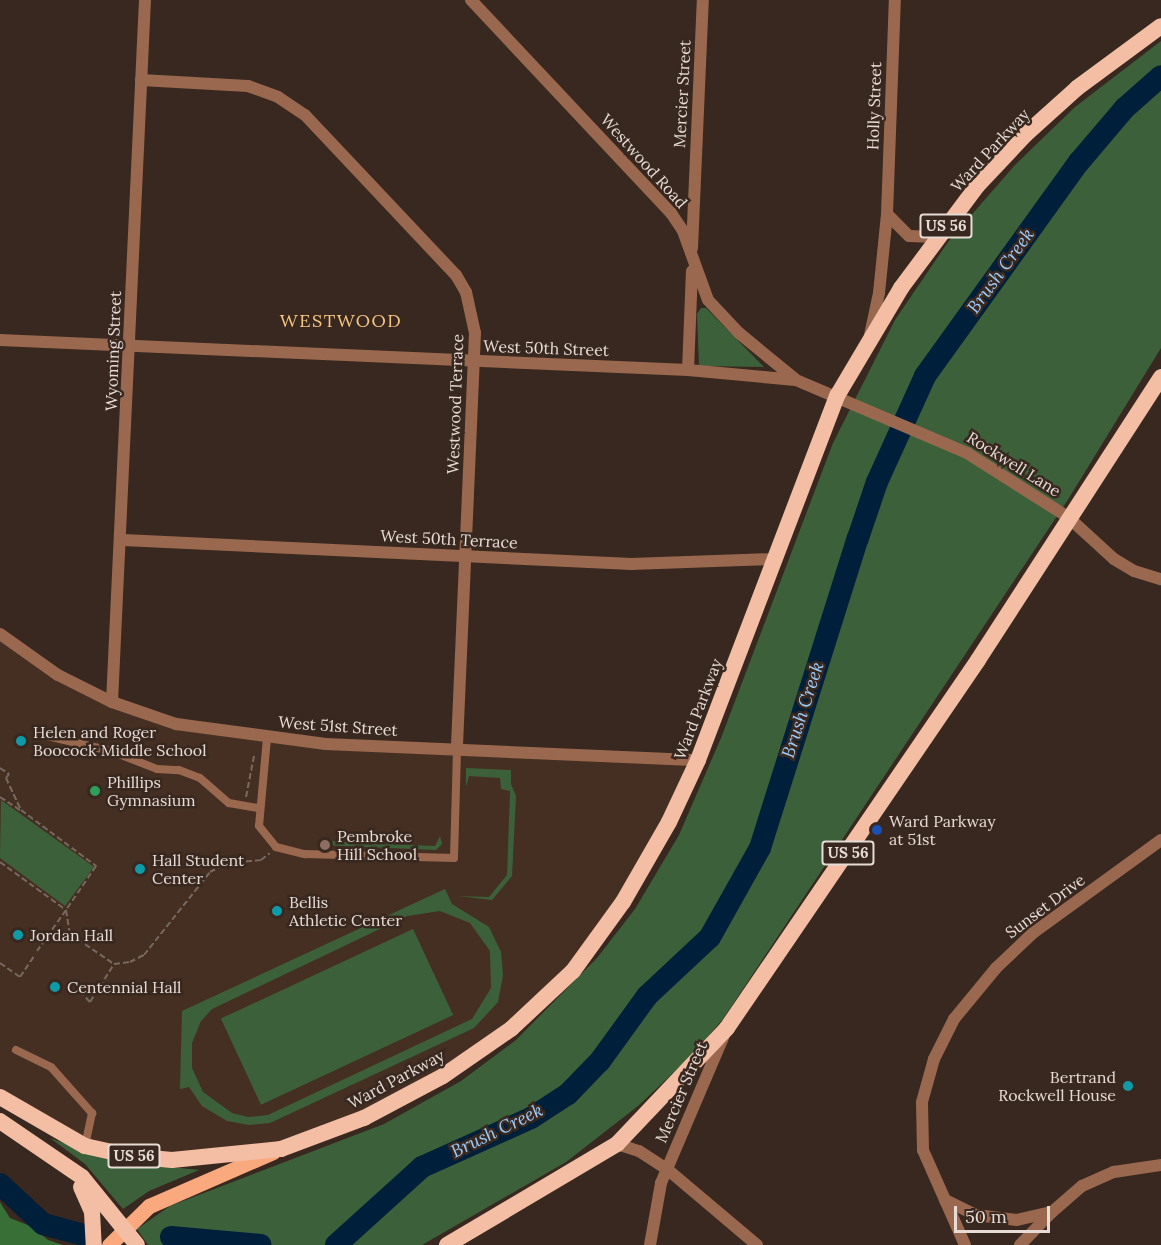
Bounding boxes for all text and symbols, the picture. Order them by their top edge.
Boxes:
street label: Mercier Street [670,39,694,149]
street label: Holly Street [863,62,885,150]
street label: Ward Parkway [947,104,1033,196]
street label: Westwood Road [597,110,691,212]
road number: US 56 [919,214,973,238]
water label: Brush Creek [963,224,1039,318]
street label: Wyoming Street [101,291,125,411]
district label: WESTWOOD [280,310,402,332]
street label: Westwood Terrace [443,334,467,474]
street label: West 50th Street [483,336,609,360]
street label: Rockwell Lane [964,428,1064,500]
street label: West 50th Terrace [380,526,518,552]
street label: Ward Parkway [670,656,726,762]
water label: Brush Creek [777,659,829,761]
street label: West 51st Street [278,712,398,740]
place label: Helen and Roger Boocock Middle School [33,722,207,760]
marker: Helen and Roger Boocock Middle School [14,734,28,748]
place label: Phillips Gymnasium [107,772,196,810]
marker: Phillips Gymnasium [88,784,102,798]
place label: Ward Parkway at 51st [889,811,996,849]
marker: Ward Parkway at 51st [870,823,884,837]
place label: Pembroke Hill School [337,826,417,864]
marker: Pembroke Hill School [318,838,332,852]
road number: US 56 [821,841,875,865]
place label: Hall Student Center [152,850,244,888]
marker: Hall Student Center [133,862,147,876]
street label: Sunset Drive [1001,870,1089,942]
place label: Bellis Athletic Center [289,892,402,930]
marker: Bellis Athletic Center [270,904,284,918]
place label: Jordan Hall [30,925,113,945]
marker: Jordan Hall [11,928,25,942]
place label: Centennial Hall [67,977,181,997]
marker: Centennial Hall [48,980,62,994]
street label: Mercier Street [651,1038,711,1146]
street label: Ward Parkway [344,1045,448,1113]
place label: Bertrand Rockwell House [998,1067,1116,1105]
marker: Bertrand Rockwell House [1121,1079,1135,1093]
water label: Brush Creek [447,1099,547,1163]
road number: US 56 [107,1144,161,1168]
scale bar [957,1194,1053,1232]
text: 50 m [965,1205,1007,1228]

